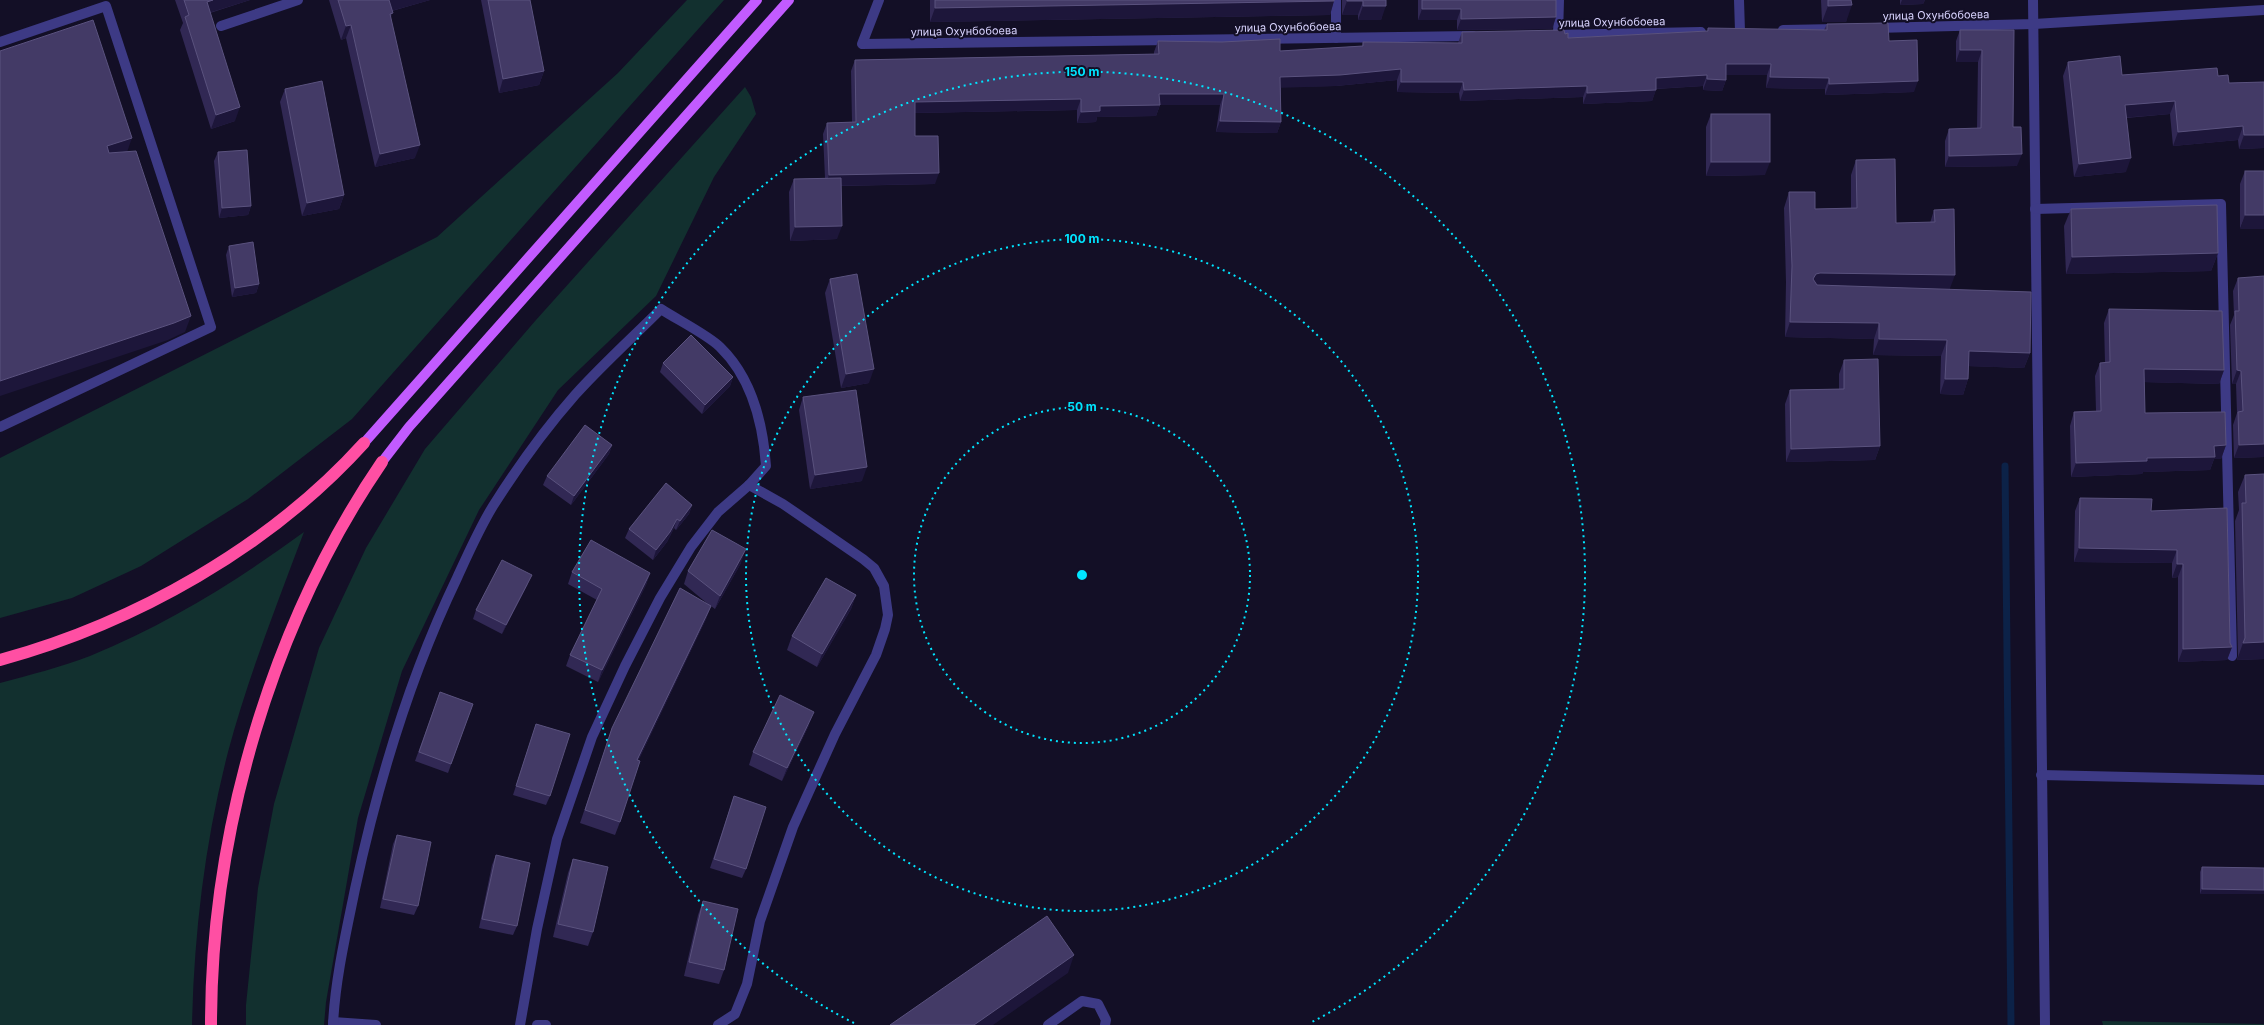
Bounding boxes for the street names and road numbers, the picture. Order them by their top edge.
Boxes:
street label: улица Охунбобоева [1883,7,1989,23]
street label: улица Охунбобоева [1559,14,1665,30]
street label: улица Охунбобоева [1235,19,1341,35]
street label: улица Охунбобоева [911,23,1017,39]

